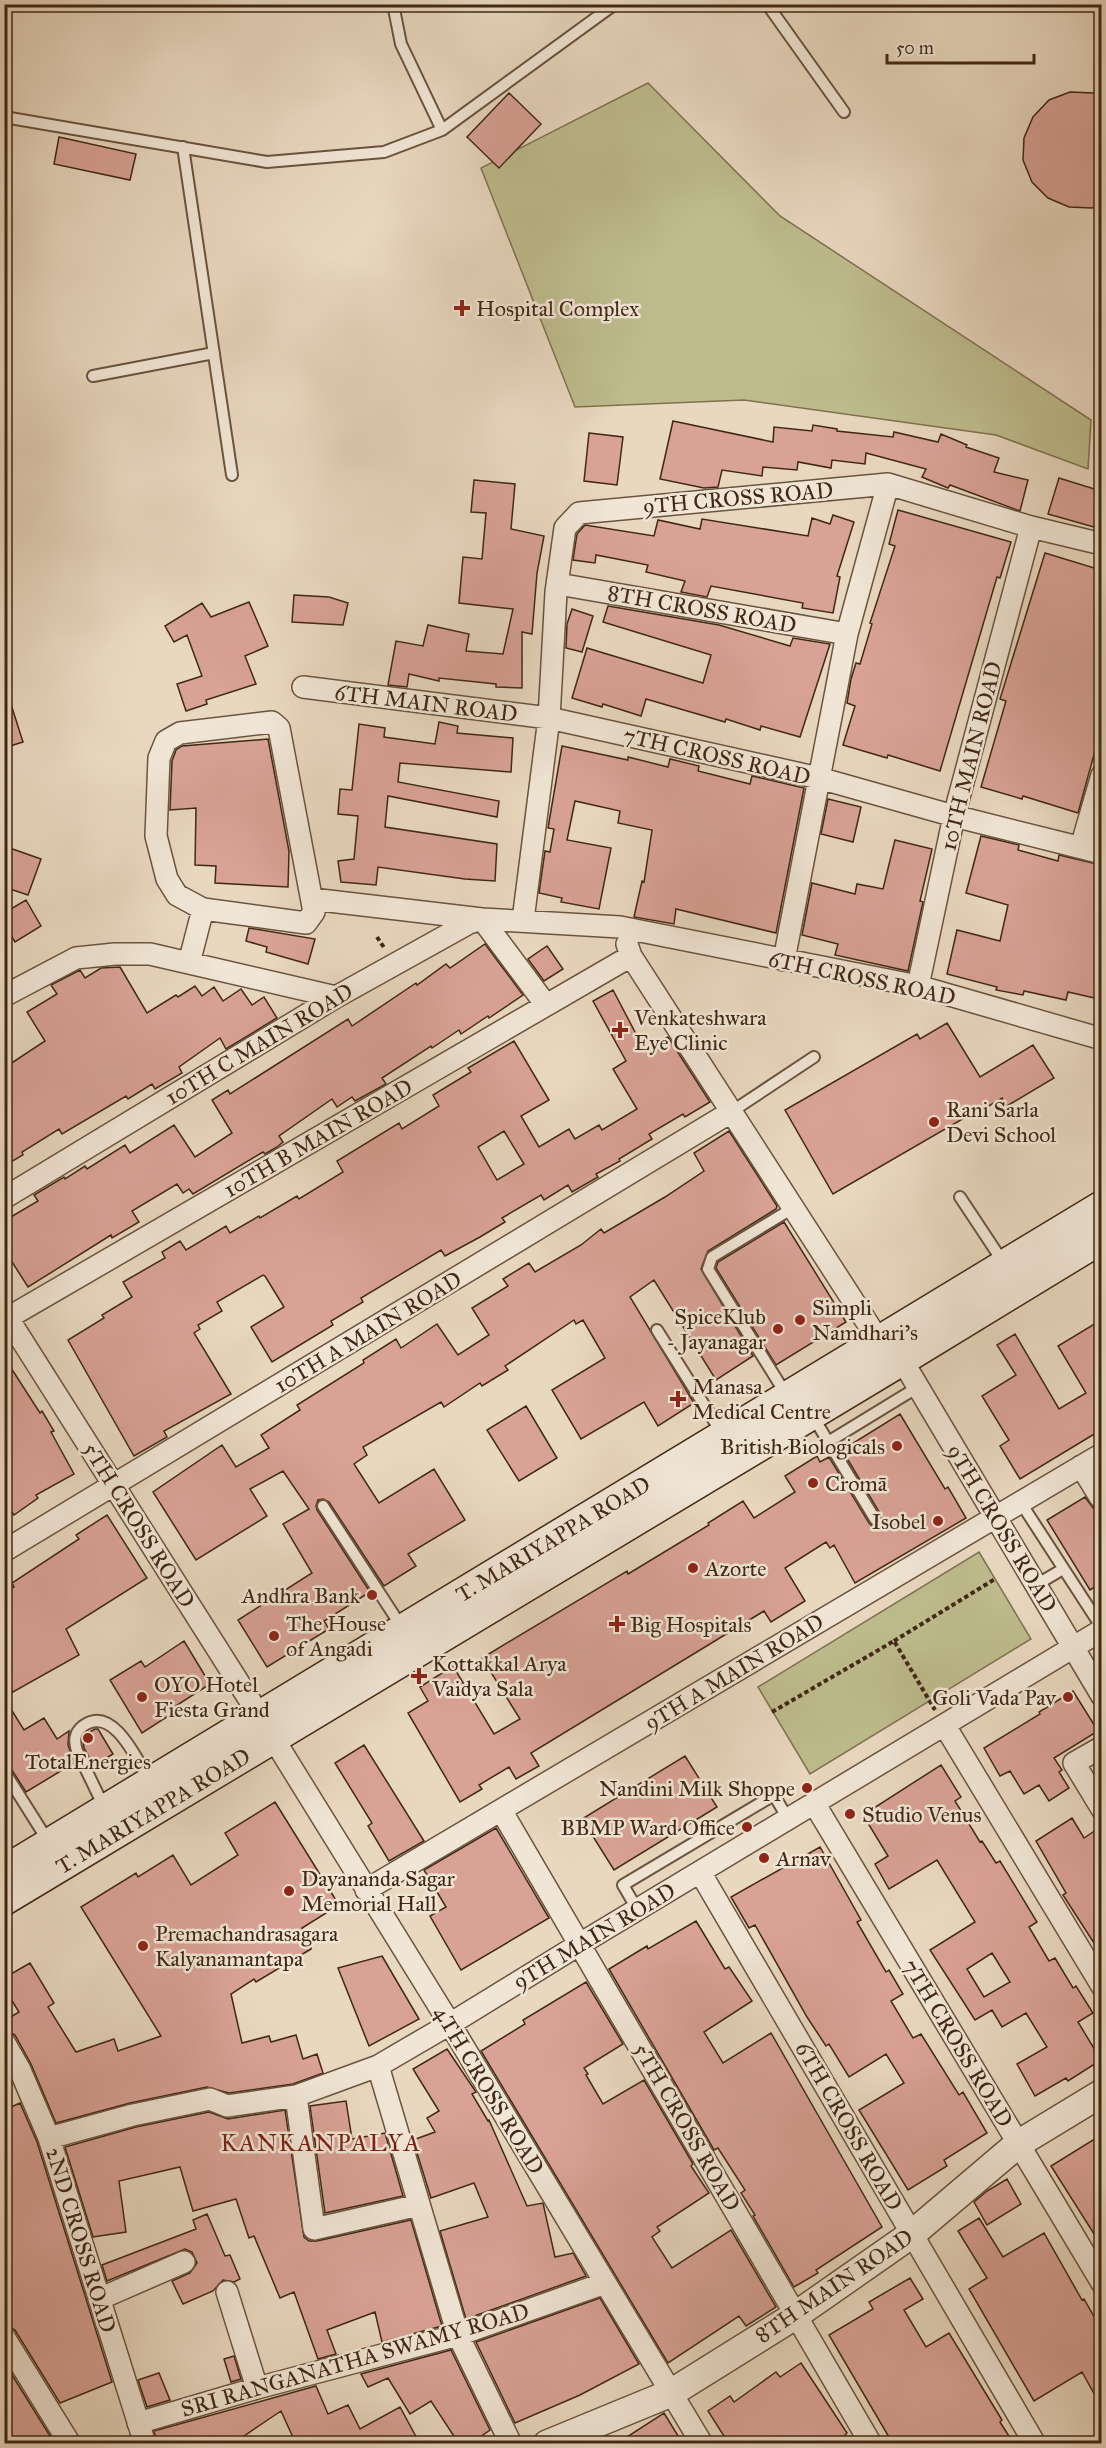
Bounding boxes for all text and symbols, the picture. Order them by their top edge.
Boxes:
scale bar [887,27,1034,65]
text: 50 m [896,37,934,59]
place label: Hospital Complex [476,295,639,322]
marker: Hospital Complex [453,299,471,317]
street label: 9TH CROSS ROAD [642,476,834,520]
street label: 8TH CROSS ROAD [606,579,798,639]
street label: 10TH MAIN ROAD [934,658,1008,854]
street label: 6TH MAIN ROAD [333,678,519,728]
street label: 7TH CROSS ROAD [621,721,813,791]
street label: 6TH CROSS ROAD [766,945,958,1011]
street label: 10TH C MAIN ROAD [160,977,358,1111]
place label: Venkateshwara Eye Clinic [633,1004,767,1056]
marker: Venkateshwara Eye Clinic [611,1021,629,1039]
street label: 10TH B MAIN ROAD [219,1073,417,1203]
place label: Rani Sarla Devi School [946,1096,1056,1148]
marker: Rani Sarla Devi School [927,1115,941,1129]
street label: 10TH A MAIN ROAD [269,1265,467,1399]
place label: Simpli Namdhari's [812,1294,918,1346]
place label: SpiceKlub - Jayanagar [666,1303,767,1355]
marker: Simpli Namdhari's [793,1313,807,1327]
marker: SpiceKlub - Jayanagar [771,1322,785,1336]
place label: Manasa Medical Centre [692,1373,831,1425]
marker: Manasa Medical Centre [669,1390,687,1408]
place label: British Biologicals [720,1433,885,1460]
street label: 5TH CROSS ROAD [77,1437,201,1613]
marker: British Biologicals [890,1439,904,1453]
street label: 9TH CROSS ROAD [941,1439,1063,1617]
street label: T. MARIYAPPA ROAD [451,1470,655,1608]
place label: Cromā [825,1470,888,1497]
marker: Cromā [806,1476,820,1490]
place label: Isobel [872,1508,926,1535]
marker: Isobel [931,1514,945,1528]
place label: Azorte [704,1555,766,1582]
marker: Azorte [686,1561,700,1575]
place label: Andhra Bank [241,1582,361,1609]
marker: Andhra Bank [365,1588,379,1602]
street label: 9TH A MAIN ROAD [640,1608,828,1736]
place label: The House of Angadi [286,1610,386,1662]
place label: Big Hospitals [630,1611,752,1638]
marker: Big Hospitals [608,1615,626,1633]
marker: The House of Angadi [267,1629,281,1643]
place label: Kottakkal Arya Vaidya Sala [431,1650,567,1702]
marker: Kottakkal Arya Vaidya Sala [410,1667,428,1685]
place label: OYO Hotel Fiesta Grand [154,1671,270,1723]
place label: Goli Vada Pav [932,1684,1057,1711]
marker: OYO Hotel Fiesta Grand [135,1690,149,1704]
marker: Goli Vada Pav [1061,1690,1075,1704]
marker: TotalEnergies [81,1731,95,1745]
street label: T. MARIYAPPA ROAD [51,1742,255,1880]
place label: TotalEnergies [25,1748,151,1775]
place label: Nandini Milk Shoppe [599,1775,795,1802]
marker: Nandini Milk Shoppe [800,1781,814,1795]
place label: Studio Venus [862,1801,982,1828]
marker: Studio Venus [843,1807,857,1821]
place label: BBMP Ward Office [560,1814,735,1841]
marker: BBMP Ward Office [740,1820,754,1834]
place label: Arnav [775,1845,832,1872]
marker: Arnav [757,1851,771,1865]
place label: Dayananda Sagar Memorial Hall [301,1865,456,1917]
street label: 9TH MAIN ROAD [508,1877,680,1995]
marker: Dayananda Sagar Memorial Hall [282,1884,296,1898]
place label: Premachandrasagara Kalyanamantapa [155,1920,339,1972]
marker: Premachandrasagara Kalyanamantapa [136,1939,150,1953]
street label: 7TH CROSS ROAD [897,1954,1019,2132]
street label: 4TH CROSS ROAD [428,2001,550,2179]
street label: 6TH CROSS ROAD [790,2037,908,2215]
street label: 5TH CROSS ROAD [628,2038,746,2216]
district label: KANKANPALYA [221,2128,421,2158]
street label: 2ND CROSS ROAD [40,2144,122,2336]
street label: 8TH MAIN ROAD [750,2223,918,2349]
street label: SRI RANGANATHA SWAMY ROAD [178,2297,532,2423]

